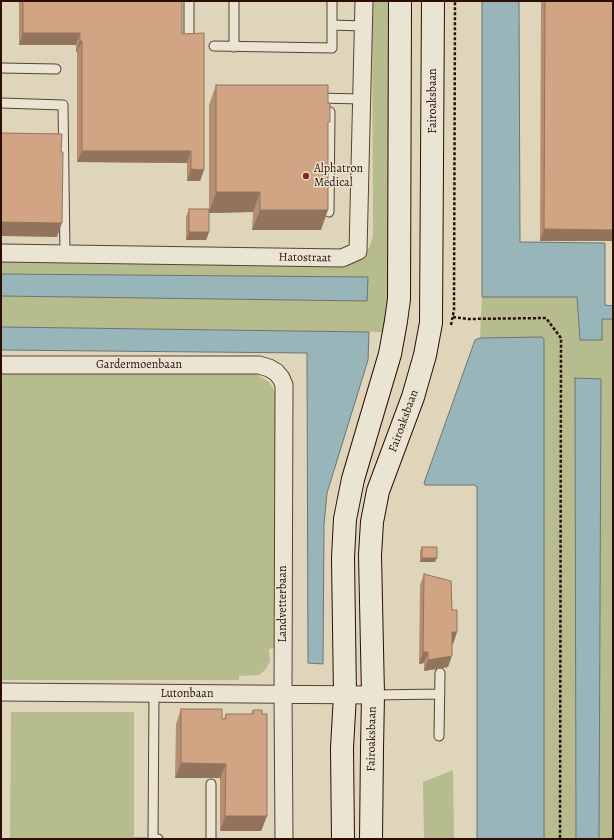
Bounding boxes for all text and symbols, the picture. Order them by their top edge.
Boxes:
street label: Fairoaksbaan [426,68,440,134]
place label: Alphatron Medical [314,162,363,190]
marker: Alphatron Medical [301,171,311,181]
street label: Hatostraat [279,250,331,266]
street label: Gardermoenbaan [96,358,182,372]
street label: Fairoaksbaan [386,388,422,454]
street label: Landvetterbaan [276,566,290,642]
street label: Lutonbaan [161,687,213,701]
street label: Fairoaksbaan [364,706,380,772]

